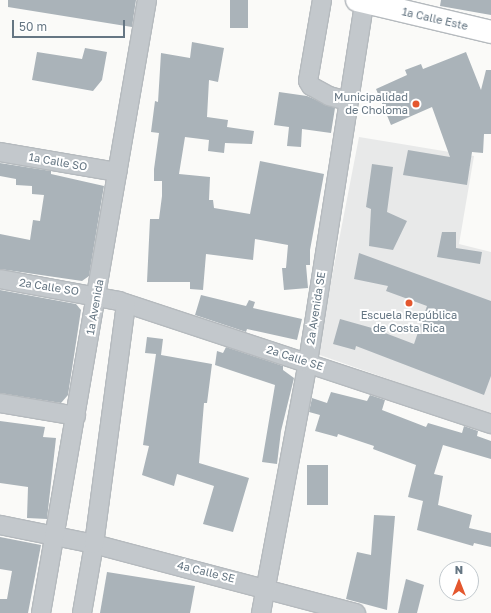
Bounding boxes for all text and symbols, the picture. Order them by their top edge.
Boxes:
street label: 1a Calle Este [401,5,469,33]
scale bar [14,12,127,38]
text: 50 m [19,19,47,34]
place label: Municipalidad de Choloma [334,91,408,117]
marker: Municipalidad de Choloma [411,99,421,109]
street label: 1a Calle SO [28,150,88,174]
street label: 2a Avenida SE [304,271,328,345]
street label: 2a Calle SO [18,276,80,298]
street label: 1a Avenida [84,278,106,336]
marker: Escuela República de Costa Rica [404,298,414,308]
place label: Escuela República de Costa Rica [361,309,457,335]
street label: 2a Calle SE [265,343,325,373]
street label: 4a Calle SE [176,558,236,586]
north arrow [439,561,479,601]
text: N [455,563,463,576]

